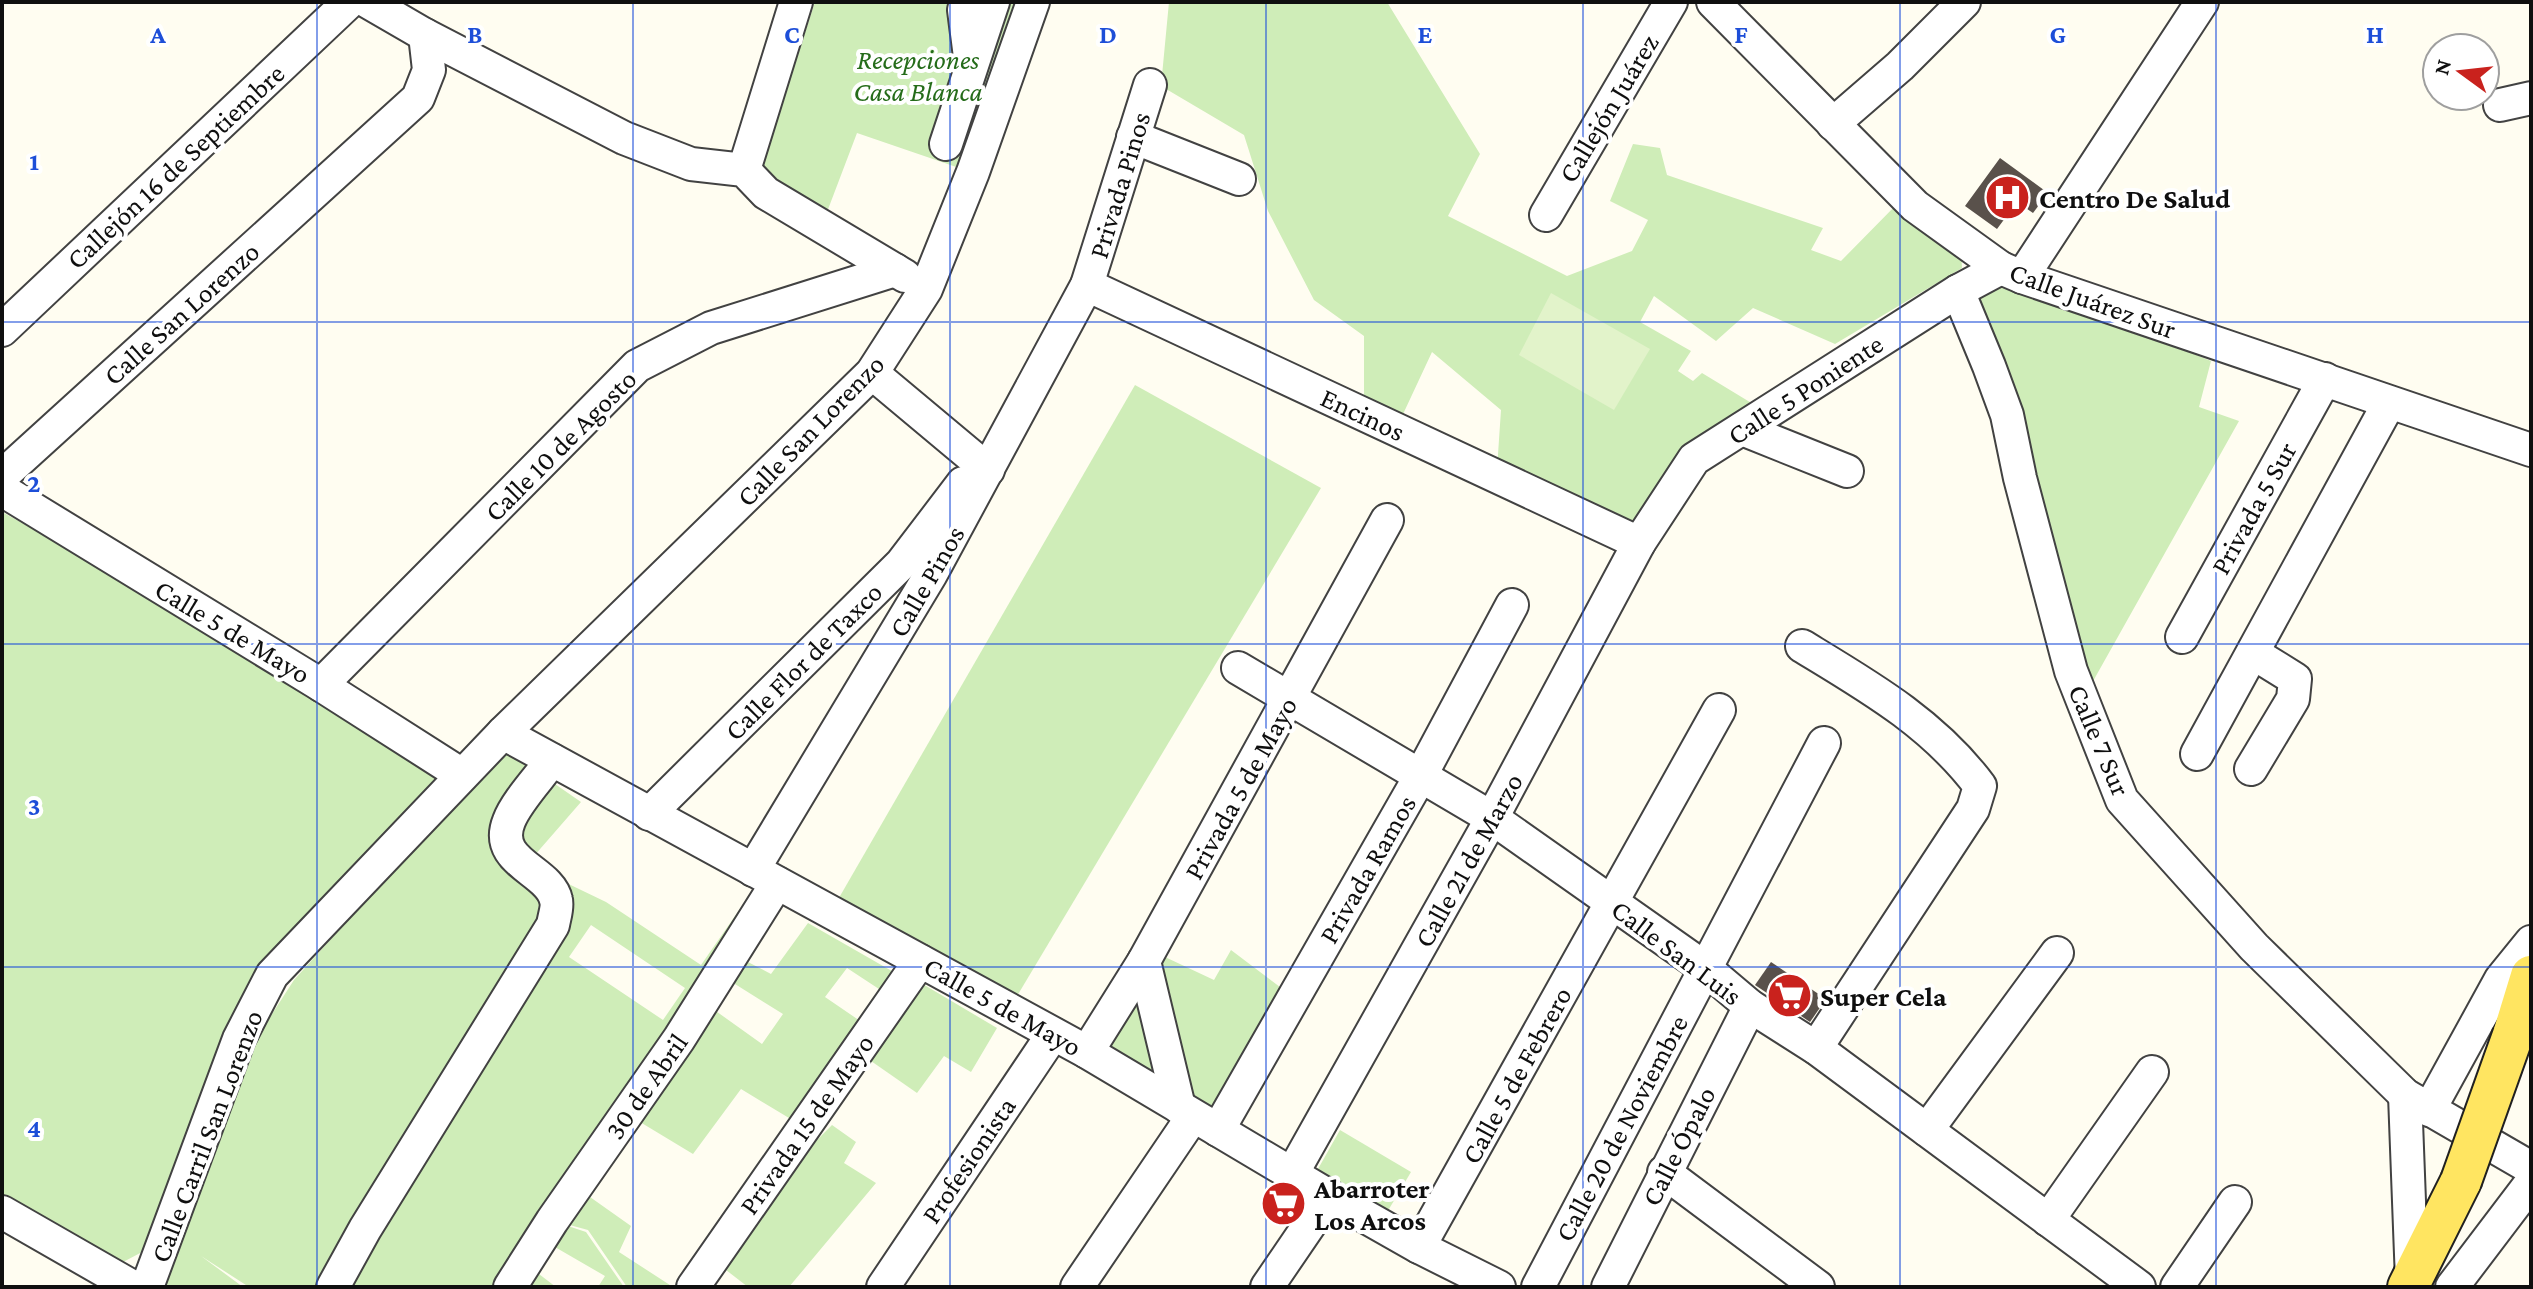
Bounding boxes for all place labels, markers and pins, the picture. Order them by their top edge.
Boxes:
hospital icon: Centro De Salud [1984,174,2032,222]
place label: Centro De Salud [2039,183,2231,214]
supermarket icon: Super Cela [1765,972,1813,1020]
place label: Super Cela [1820,981,1947,1012]
place label: Abarroter Los Arcos [1313,1173,1430,1236]
supermarket icon: Abarroter Los Arcos [1259,1180,1307,1228]

